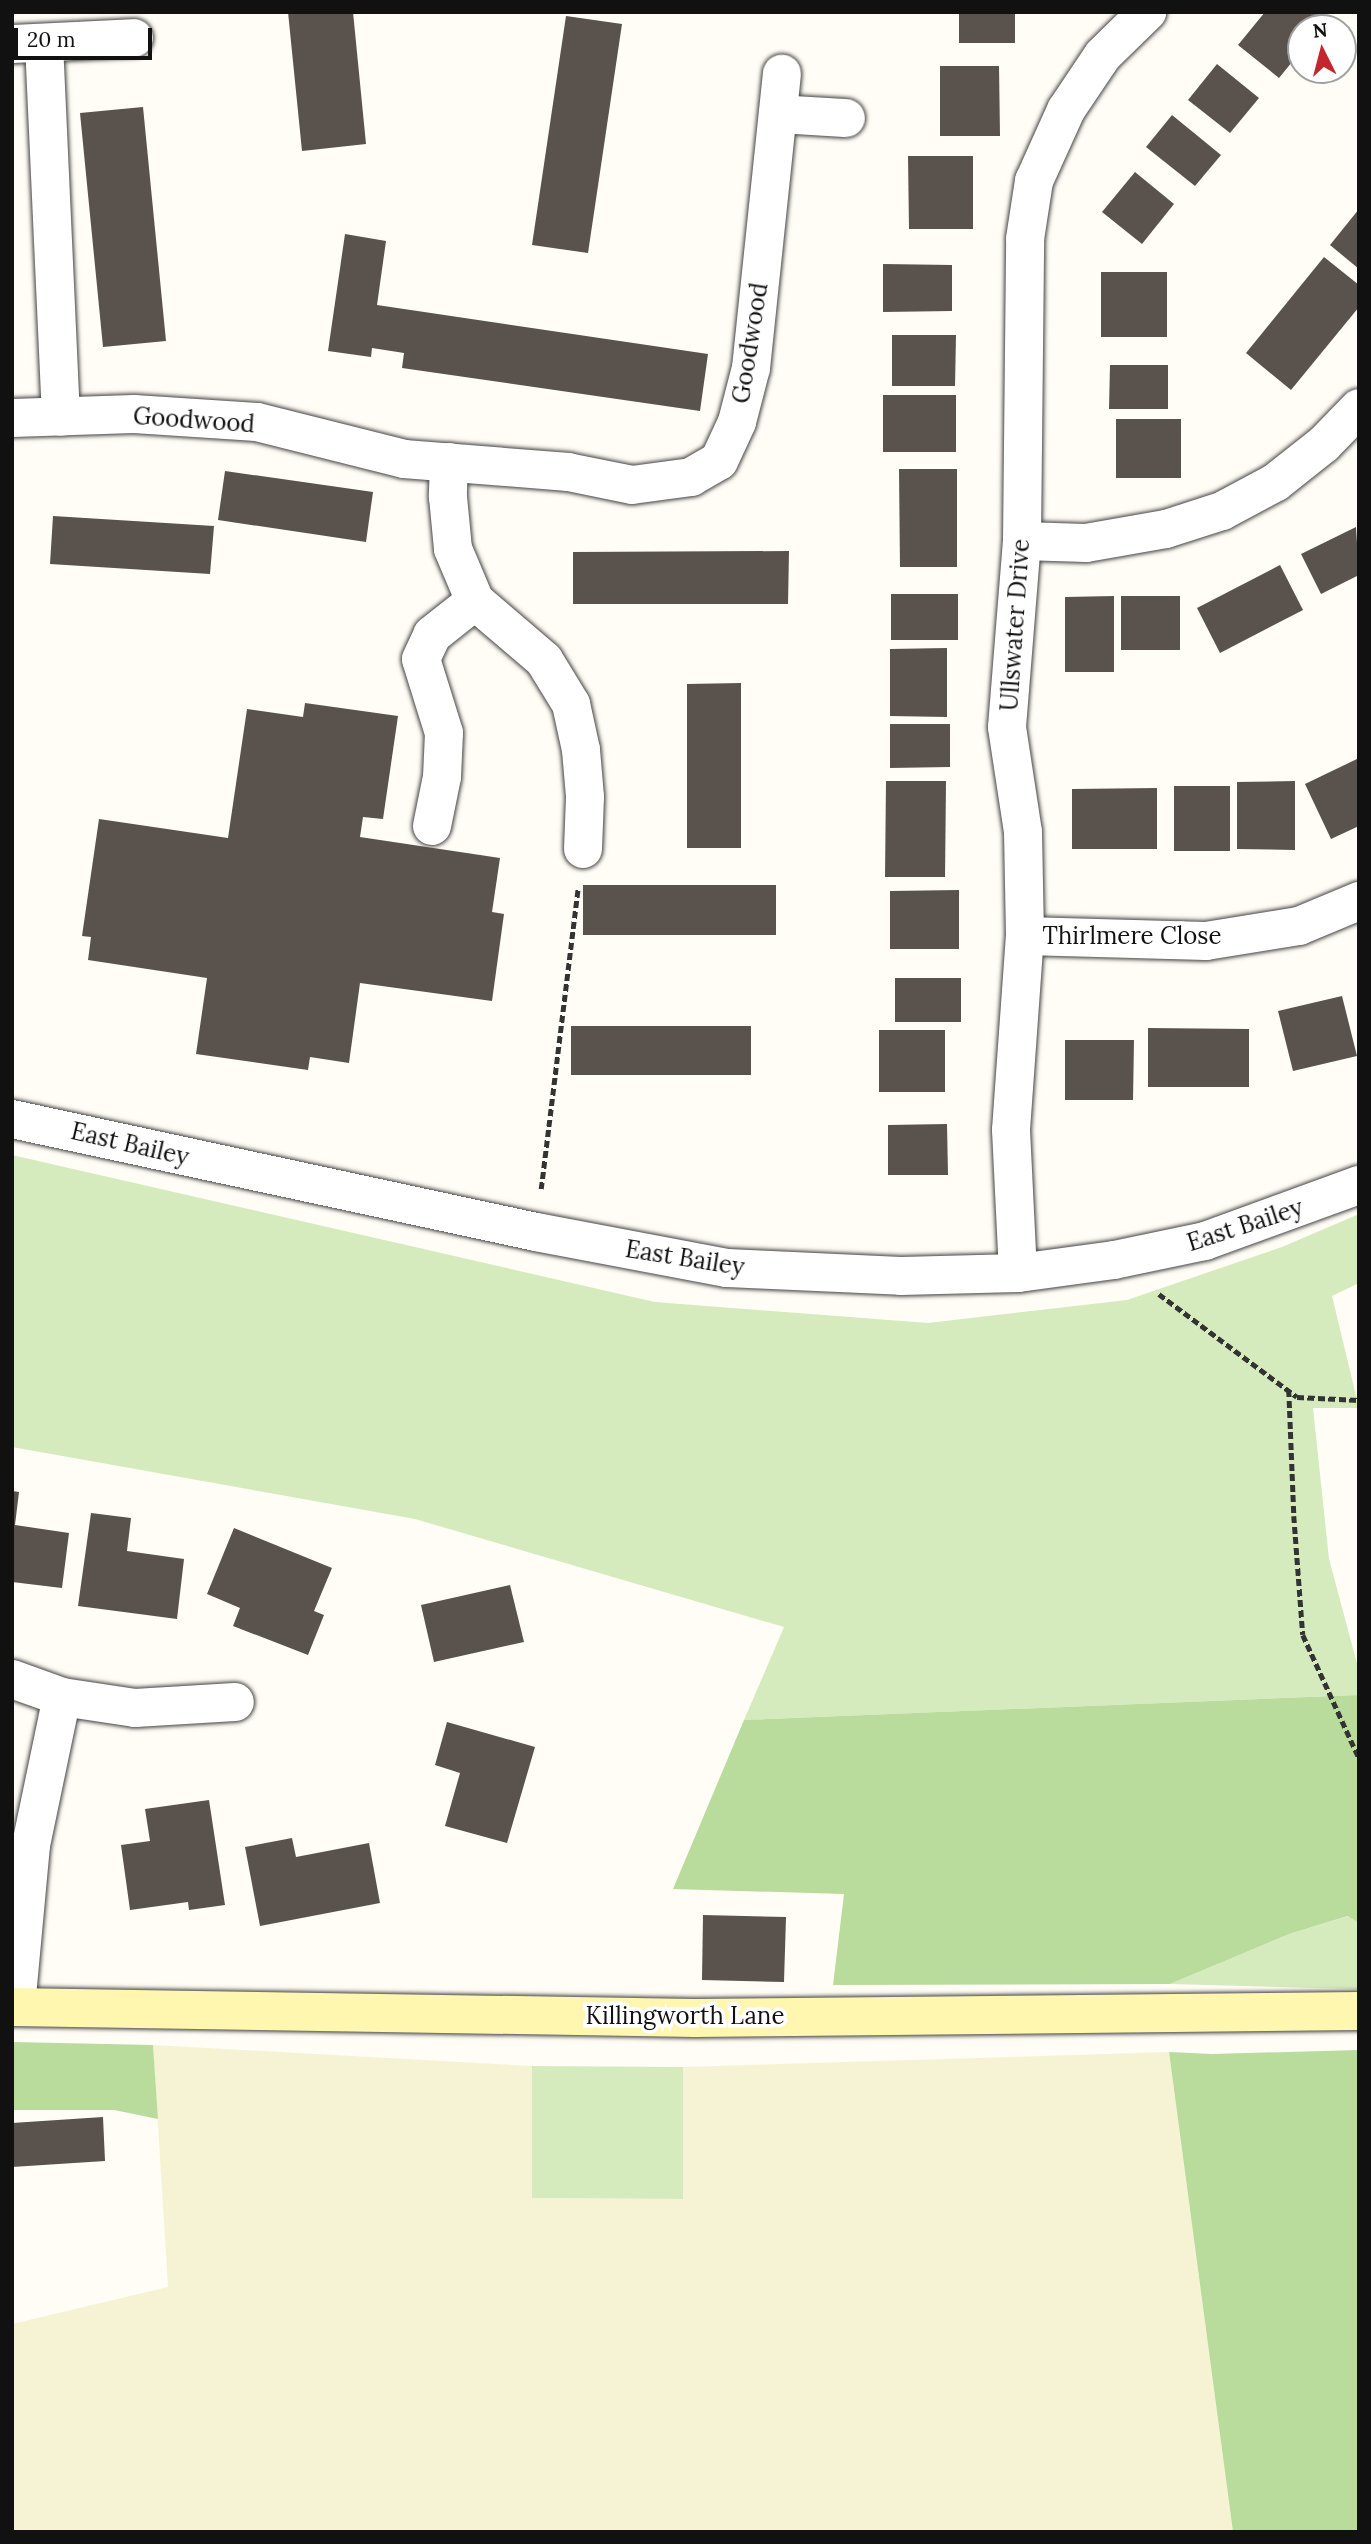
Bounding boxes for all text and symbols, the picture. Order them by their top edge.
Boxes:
scale bar [18,14,156,58]
north arrow [1287,14,1357,84]
text: N [1311,17,1329,43]
text: 20 m [27,26,76,53]
street label: Goodwood [726,281,774,405]
street label: Goodwood [132,401,256,439]
street label: Ullswater Drive [995,538,1035,712]
street label: Thirlmere Close [1043,922,1221,950]
street label: East Bailey [68,1116,192,1172]
street label: East Bailey [1183,1193,1307,1257]
street label: East Bailey [623,1234,747,1282]
street label: Killingworth Lane [586,2002,784,2030]

